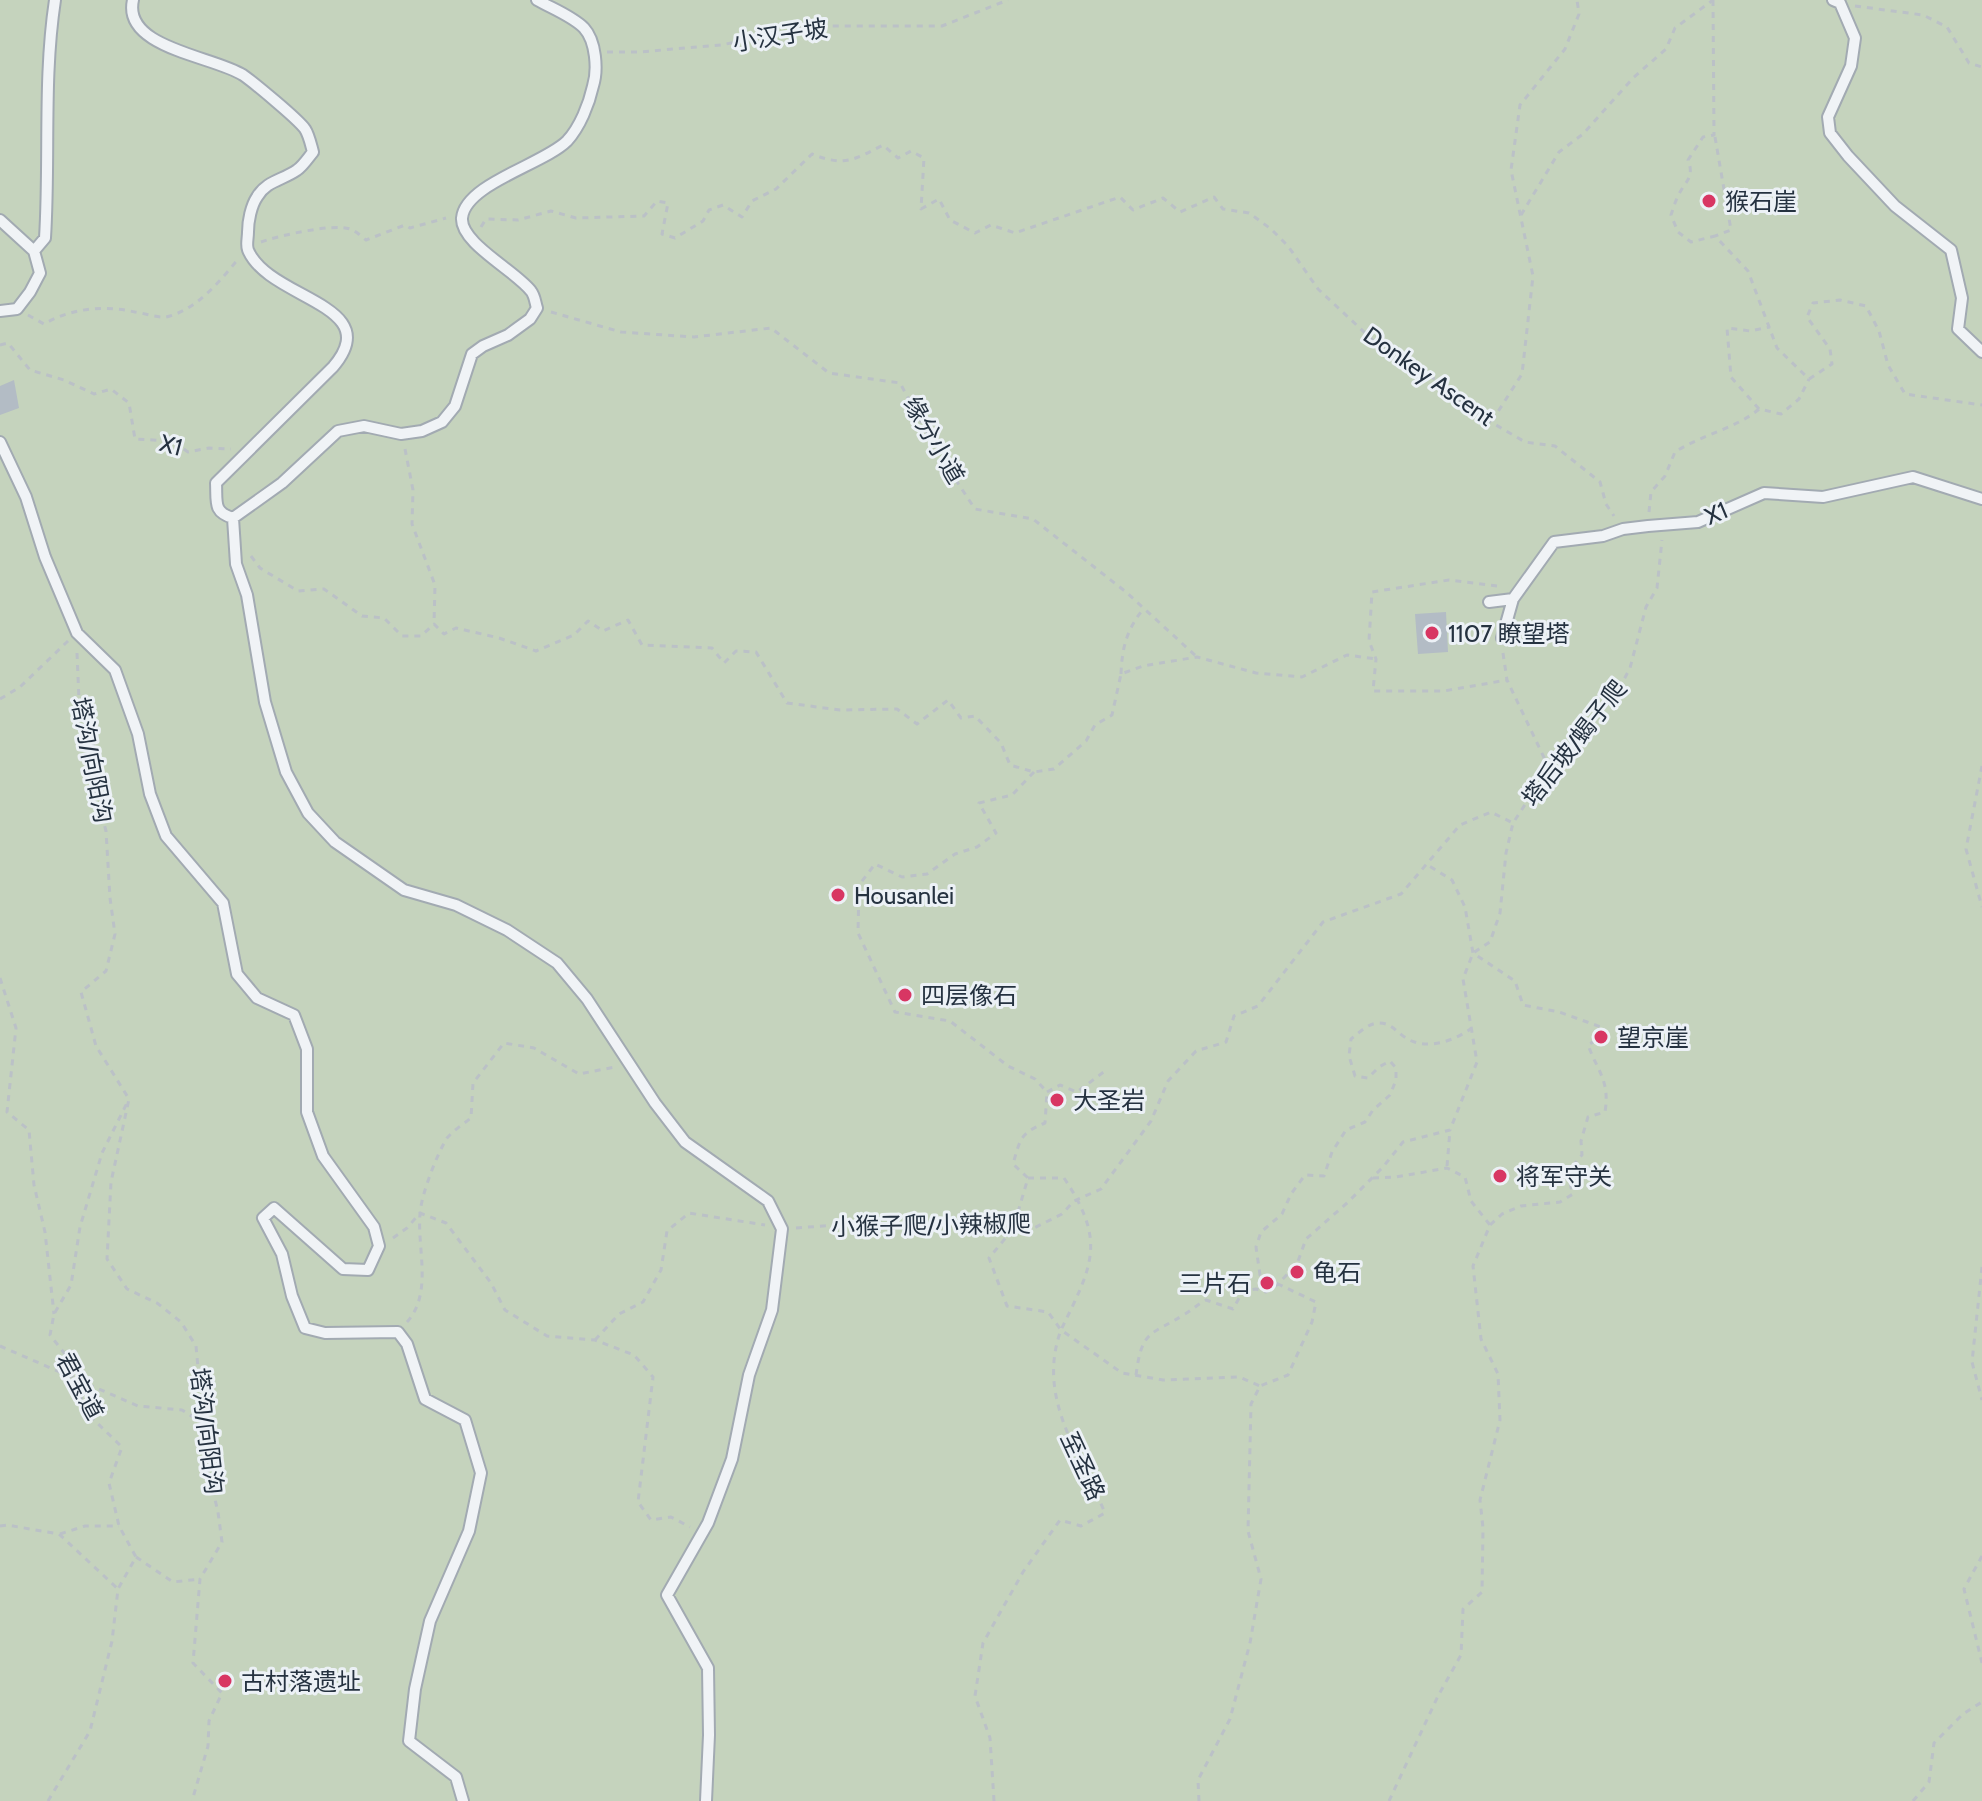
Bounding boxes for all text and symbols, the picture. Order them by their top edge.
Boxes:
street label: 小汉子坡 [730,13,830,57]
place label: 猴石崖 [1725,187,1797,216]
marker: 猴石崖 [1700,192,1718,210]
street label: Donkey Ascent [1358,320,1500,432]
street label: 缘分小道 [897,391,971,489]
street label: X1 [157,428,185,462]
street label: X1 [1700,495,1732,531]
place label: 1107 瞭望塔 [1448,619,1570,648]
marker: 1107 瞭望塔 [1423,624,1441,642]
street label: 塔后坡/蝎子爬 [1516,674,1632,812]
street label: 塔沟/向阳沟 [66,695,118,825]
place label: Housanlei [854,881,954,910]
marker: Housanlei [829,886,847,904]
place label: 四层像石 [921,981,1017,1010]
marker: 四层像石 [896,986,914,1004]
place label: 望京崖 [1617,1023,1689,1052]
marker: 望京崖 [1592,1028,1610,1046]
place label: 大圣岩 [1073,1086,1145,1115]
marker: 大圣岩 [1048,1091,1066,1109]
place label: 将军守关 [1516,1162,1612,1191]
marker: 将军守关 [1491,1167,1509,1185]
street label: 小猴子爬/小辣椒爬 [831,1209,1031,1241]
place label: 龟石 [1313,1258,1361,1287]
marker: 龟石 [1288,1263,1306,1281]
place label: 三片石 [1179,1269,1251,1298]
marker: 三片石 [1258,1274,1276,1292]
street label: 君宝道 [50,1347,110,1425]
street label: 塔沟/向阳沟 [185,1366,229,1496]
street label: 至圣路 [1055,1427,1111,1505]
place label: 古村落遗址 [241,1667,361,1696]
marker: 古村落遗址 [216,1672,234,1690]

